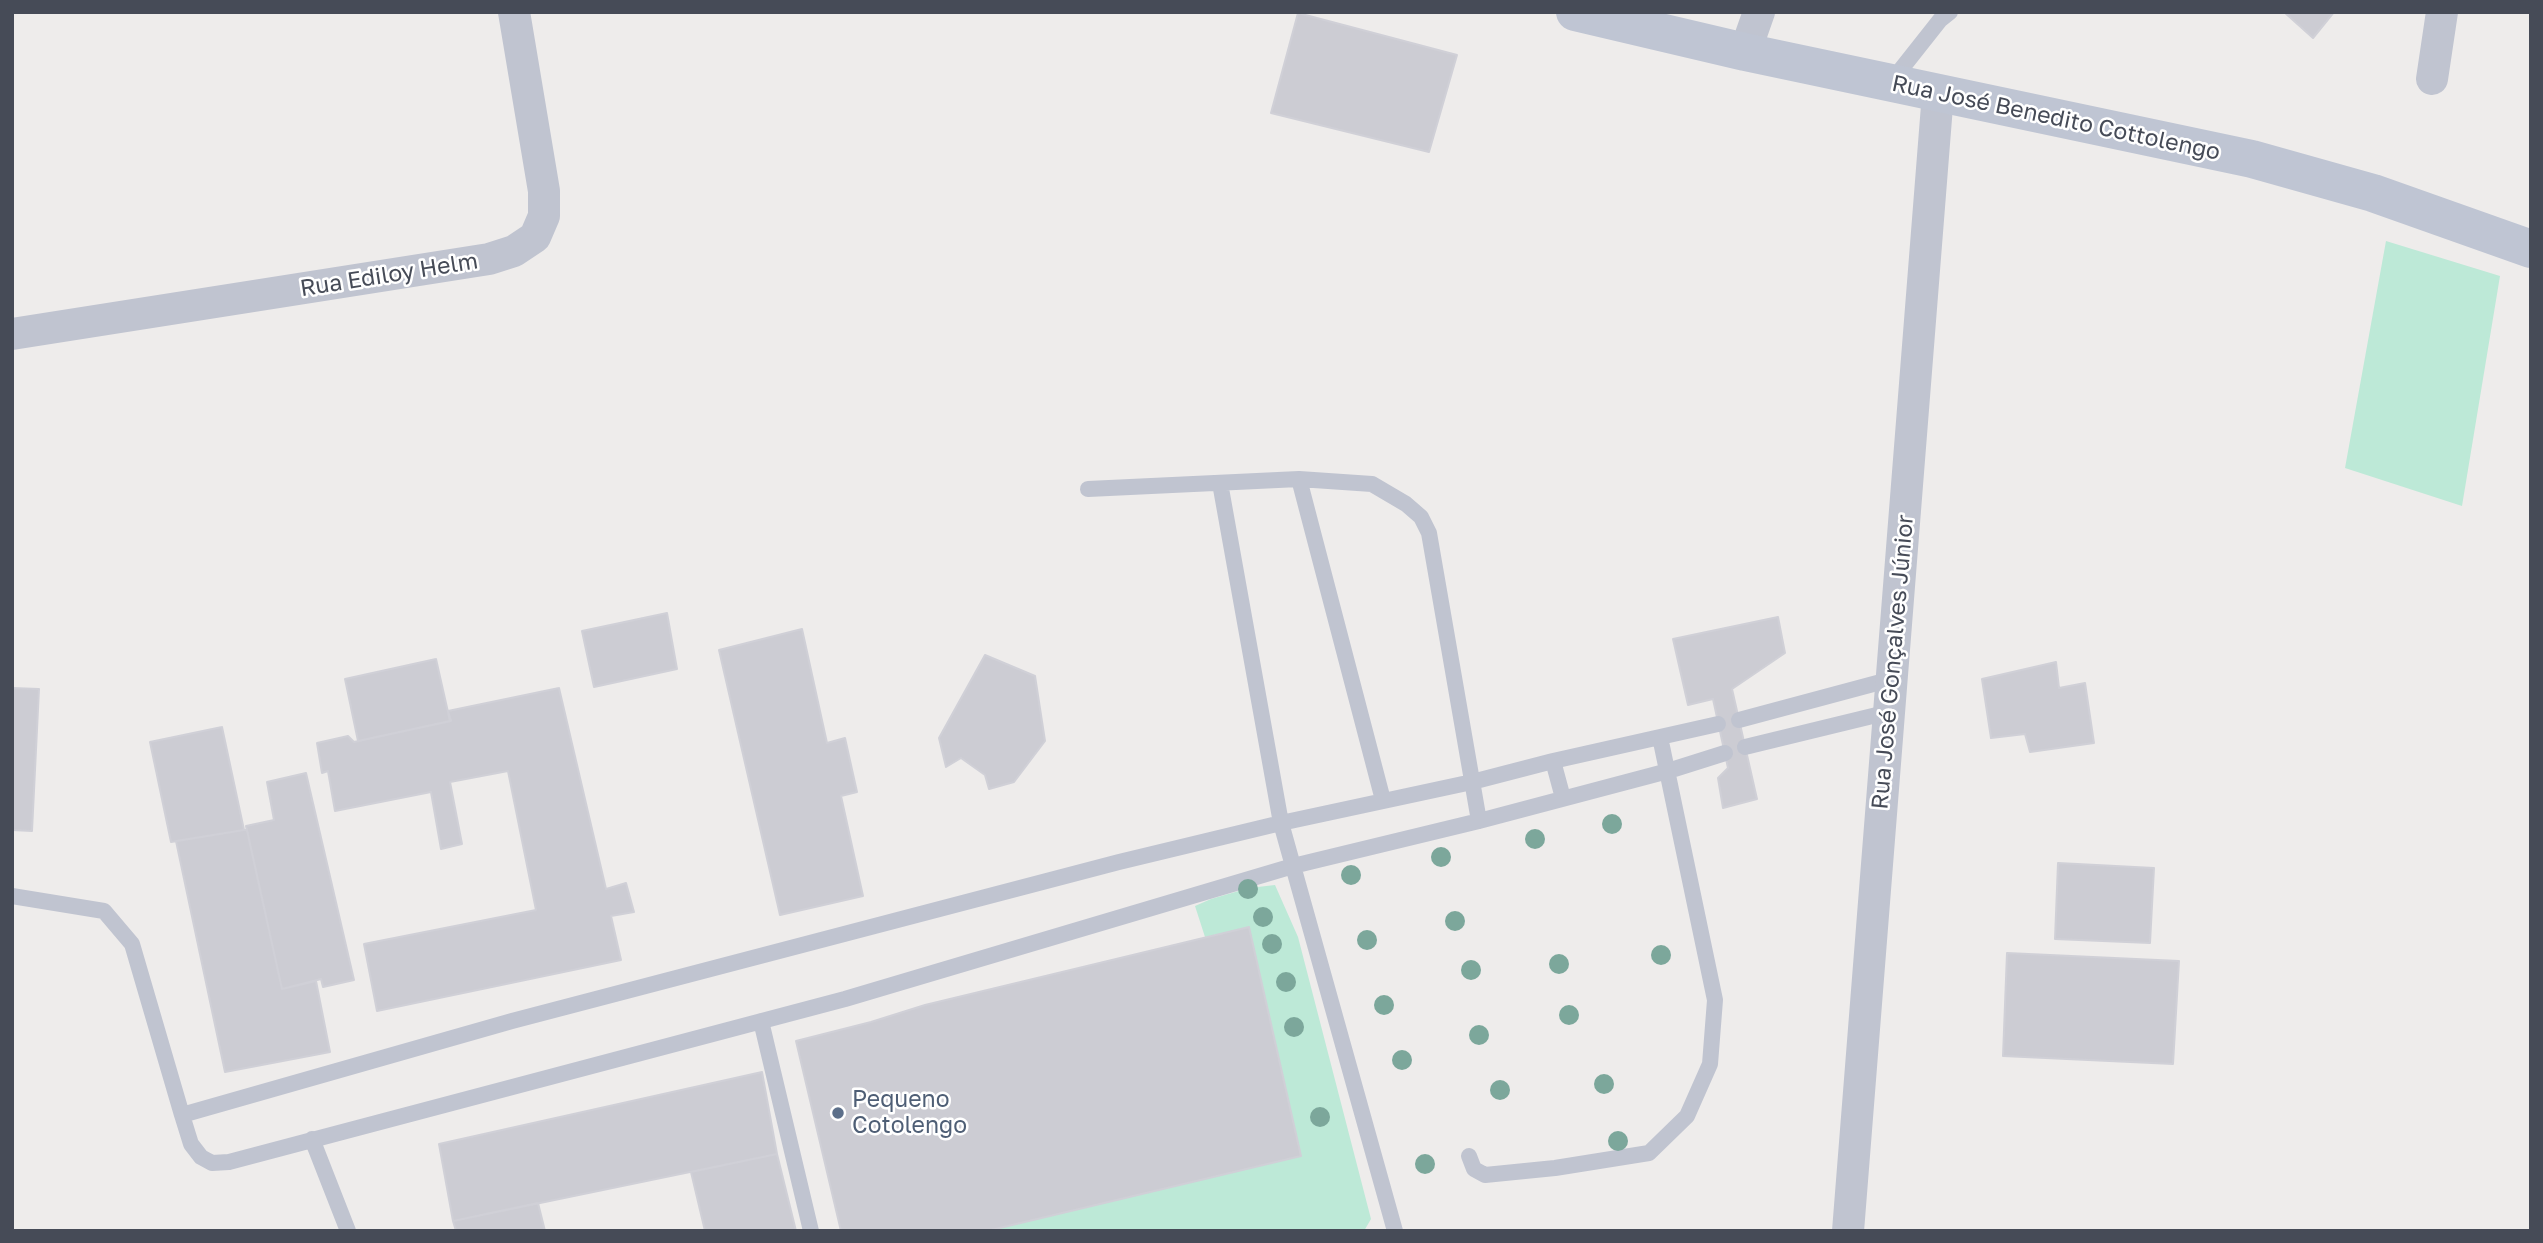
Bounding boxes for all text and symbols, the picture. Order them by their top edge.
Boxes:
street label: Rua José Benedito Cottolengo [1889,70,2223,166]
street label: Rua Ediloy Helm [298,247,480,303]
street label: Rua José Gonçalves Júnior [1866,513,1920,811]
place label: Pequeno Cotolengo [852,1086,967,1140]
marker: Pequeno Cotolengo [830,1105,846,1121]

